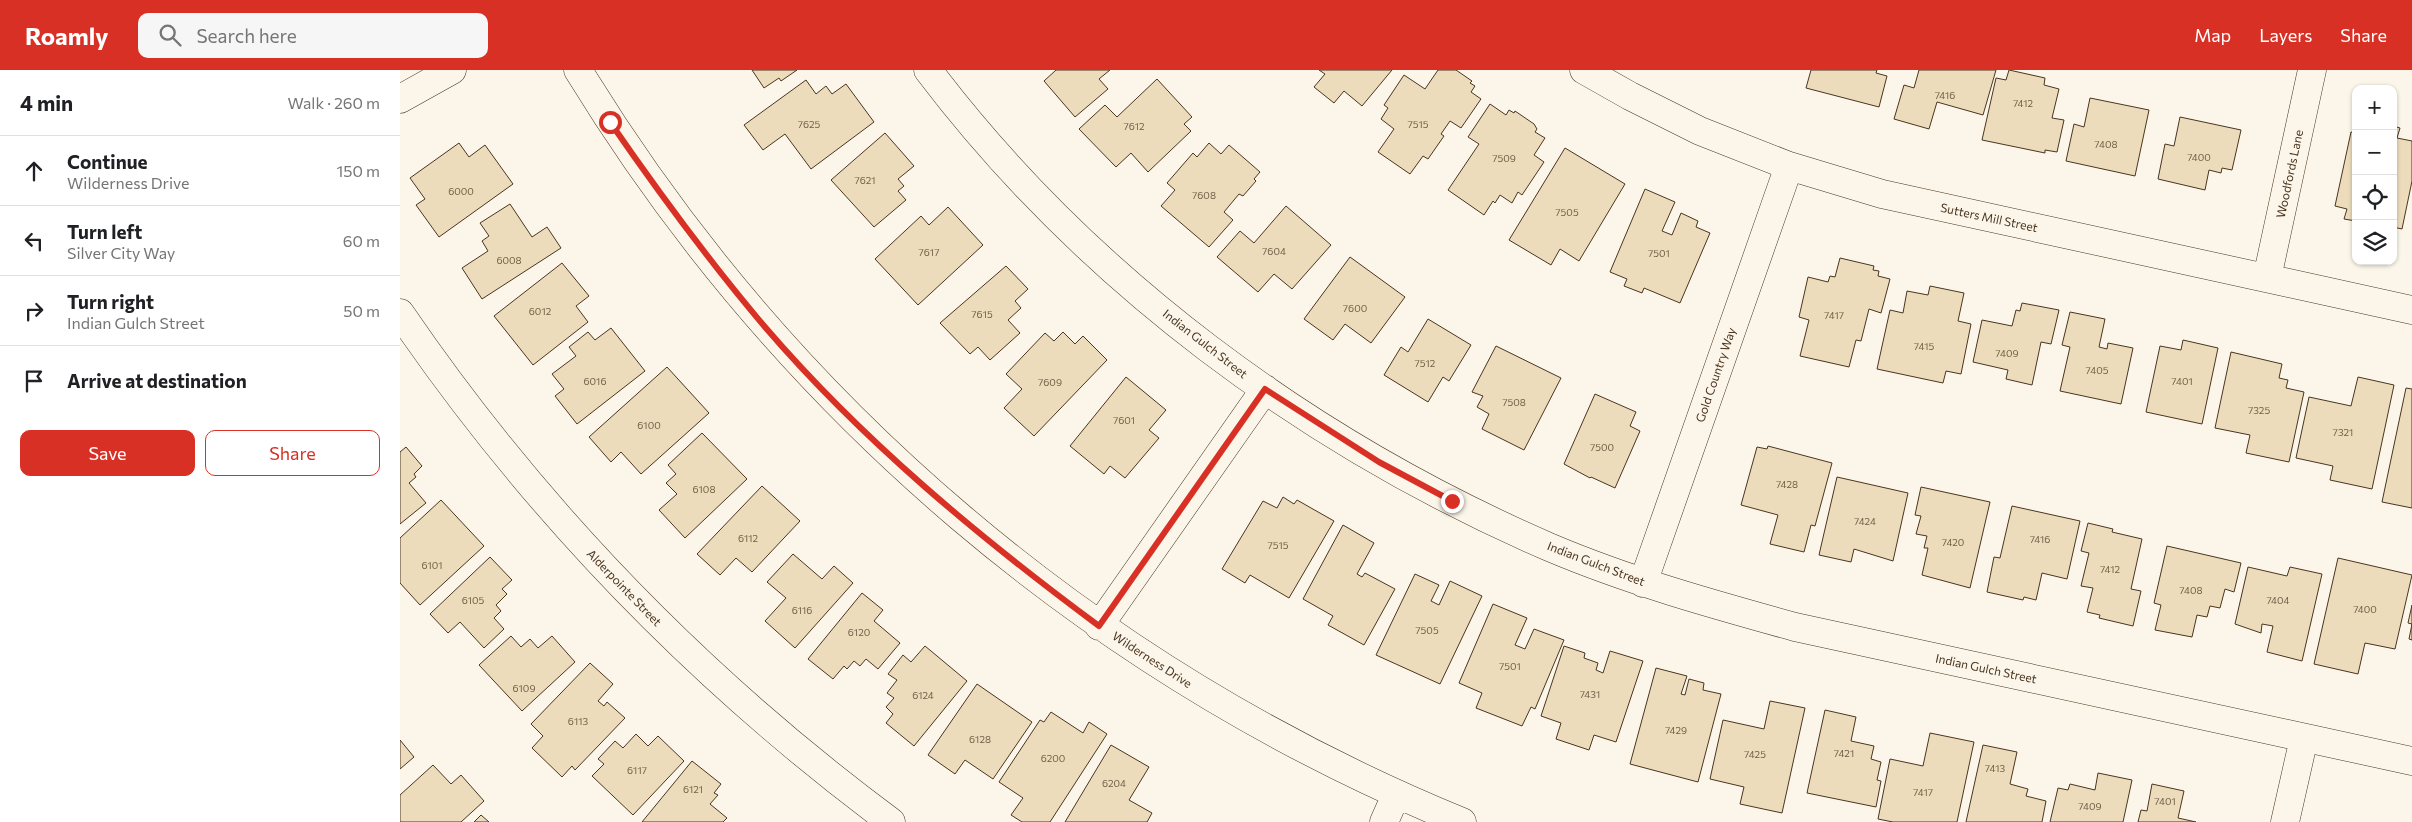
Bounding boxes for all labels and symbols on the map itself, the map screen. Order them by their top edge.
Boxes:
house number: 7416 [1935,89,1955,101]
house number: 7412 [2013,97,2034,109]
route start [599,111,622,134]
house number: 7625 [798,118,821,130]
house number: 7515 [1407,118,1429,130]
house number: 7612 [1123,120,1145,132]
street label: Woodfords Lane [2273,128,2305,219]
house number: 7408 [2094,138,2118,150]
house number: 7400 [2187,151,2211,163]
house number: 7509 [1492,152,1516,164]
house number: 7621 [854,174,876,186]
house number: 6000 [448,185,474,197]
house number: 7608 [1192,189,1216,201]
street label: Sutters Mill Street [1939,200,2039,234]
house number: 7505 [1555,206,1579,218]
house number: 7604 [1262,245,1286,257]
house number: 7617 [919,246,939,258]
house number: 7501 [1648,247,1670,259]
house number: 6008 [496,254,522,266]
house number: 7600 [1343,302,1367,314]
house number: 6012 [529,305,552,317]
street label: Indian Gulch Street [1161,306,1251,381]
house number: 7615 [971,308,993,320]
house number: 7417 [1824,309,1844,321]
street label: Gold Country Way [1692,325,1738,424]
house number: 7415 [1914,340,1934,352]
house number: 7409 [1995,347,2019,359]
house number: 7512 [1415,357,1436,369]
house number: 7405 [2086,364,2109,376]
house number: 6016 [584,375,606,387]
house number: 7401 [2171,375,2193,387]
house number: 7609 [1038,376,1062,388]
house number: 7508 [1502,396,1526,408]
house number: 7325 [2248,404,2270,416]
house number: 7601 [1113,414,1135,426]
house number: 6100 [637,419,661,431]
house number: 7321 [2333,426,2353,438]
house number: 7500 [1590,441,1614,453]
house number: 7428 [1776,478,1798,490]
house number: 6108 [693,483,715,495]
route end [1441,490,1464,513]
house number: 7424 [1854,515,1876,527]
house number: 6112 [738,532,759,544]
house number: 7416 [2030,533,2050,545]
house number: 7420 [1942,536,1964,548]
street label: Indian Gulch Street [1546,538,1647,588]
house number: 7515 [1267,539,1289,551]
street label: Alderpointe Street [585,546,665,629]
house number: 6101 [421,559,443,571]
house number: 7412 [2100,563,2121,575]
house number: 7408 [2179,584,2203,596]
house number: 6105 [462,594,485,606]
house number: 7404 [2266,594,2290,606]
house number: 7400 [2353,603,2377,615]
house number: 6116 [792,604,812,616]
house number: 7505 [1415,624,1439,636]
house number: 6120 [848,626,870,638]
street label: Wilderness Drive [1110,628,1195,690]
street label: Indian Gulch Street [1934,650,2038,686]
house number: 7501 [1499,660,1521,672]
house number: 6109 [513,682,535,694]
house number: 7431 [1580,688,1600,700]
house number: 6124 [912,689,934,701]
house number: 6113 [568,715,588,727]
house number: 7429 [1665,724,1687,736]
house number: 6128 [969,733,991,745]
house number: 7421 [1834,747,1854,759]
house number: 7425 [1744,748,1766,760]
house number: 6200 [1041,752,1065,764]
house number: 7413 [1985,762,2005,774]
house number: 6117 [627,764,647,776]
house number: 6204 [1102,777,1126,789]
house number: 6121 [683,783,703,795]
house number: 7417 [1913,786,1933,798]
house number: 7401 [2154,795,2176,807]
house number: 7409 [2078,800,2102,812]

